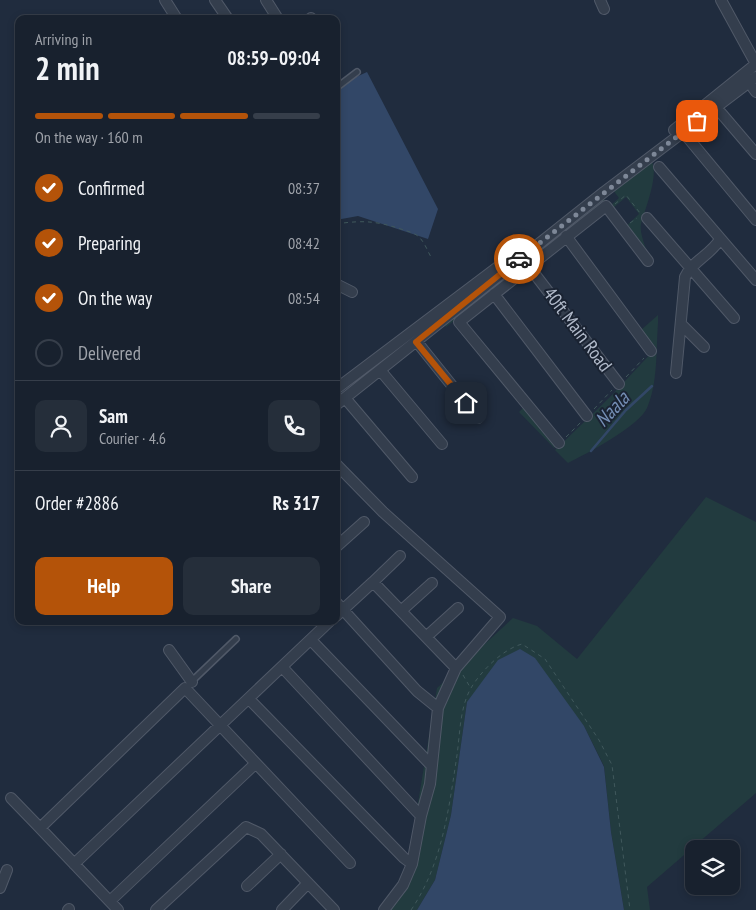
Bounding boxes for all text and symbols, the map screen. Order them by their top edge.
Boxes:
text: Arriving in [35,29,92,49]
text: 08:59–09:04 [227,46,320,70]
text: 2 min [35,47,100,89]
pin [676,100,718,142]
icon: bag [683,107,711,135]
text: On the way · 160 m [35,127,143,147]
icon: check [35,174,63,202]
text: Confirmed [78,176,145,200]
text: 08:37 [288,178,320,198]
icon: check [35,229,63,257]
text: Preparing [78,231,141,255]
text: 08:42 [288,233,320,253]
courier [494,234,544,284]
icon: car [505,245,533,273]
street label: 40ft Main Road [538,282,618,376]
icon: check [35,284,63,312]
text: On the way [78,286,152,310]
text: 08:54 [288,288,320,308]
text: Delivered [78,341,141,365]
pin [445,382,487,424]
water label: Naala [589,385,636,432]
icon: home [452,389,480,417]
button: person [35,400,87,452]
button: phone [268,400,320,452]
text: Sam [99,404,128,428]
text: Courier · 4.6 [99,428,166,448]
text: Order #2886 [35,491,119,515]
text: Rs 317 [273,491,320,515]
button: Help [35,557,173,615]
button: Share [183,557,320,615]
map controls [685,840,740,895]
button: layers [685,840,740,895]

